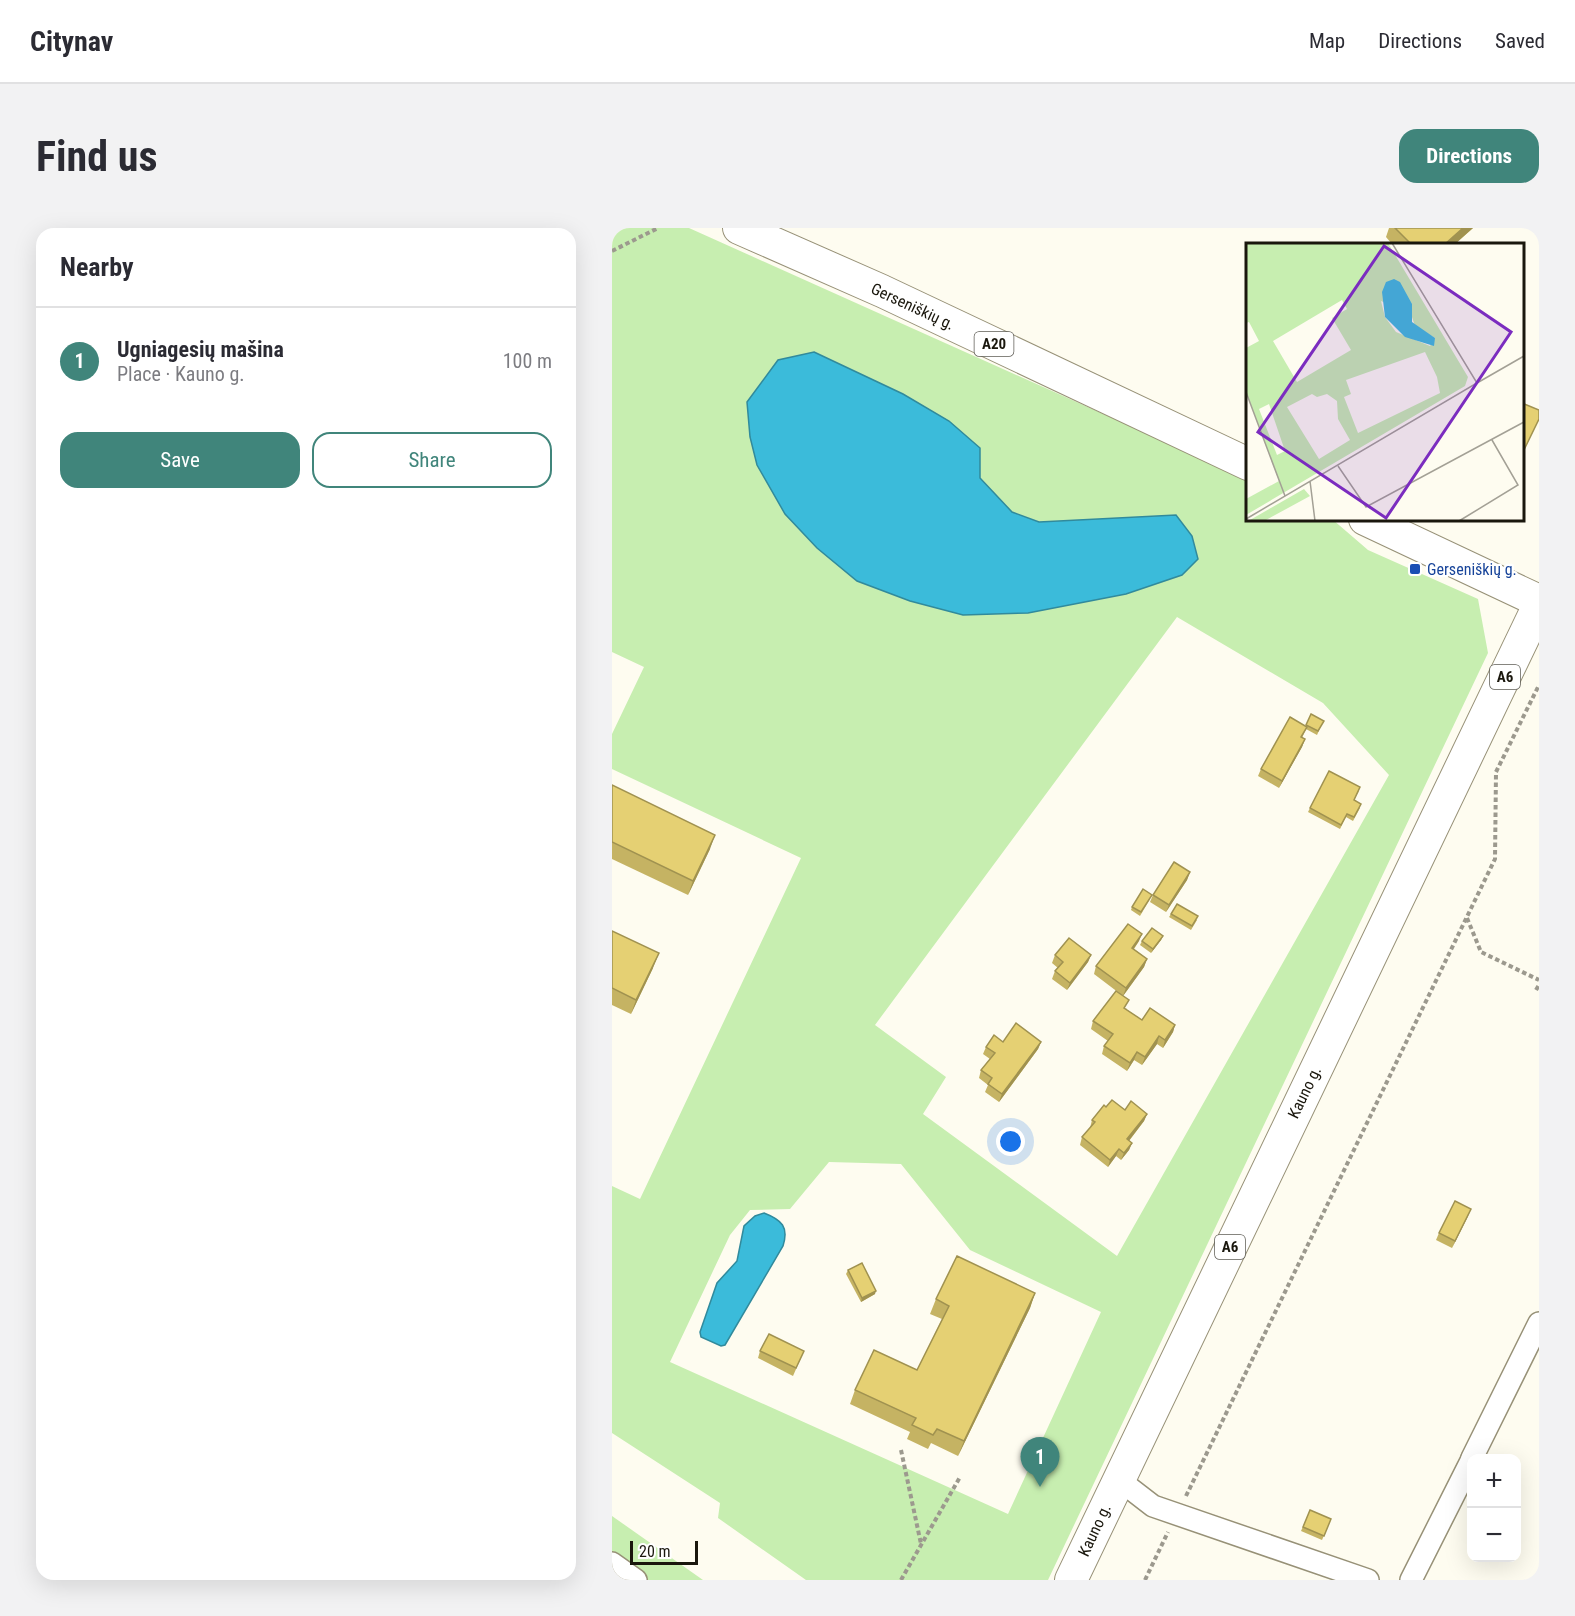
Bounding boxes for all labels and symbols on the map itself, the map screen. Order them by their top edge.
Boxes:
inset map [1246,243,1524,520]
street label: Gerseniškių g. [868,279,957,334]
road number: A20 [974,332,1013,356]
place label: Gerseniškių g. [1427,560,1517,579]
marker: Gerseniškių g. [1408,562,1422,576]
road number: A6 [1490,665,1520,689]
street label: Kauno g. [1284,1063,1325,1121]
your location [996,1127,1025,1156]
road number: A6 [1215,1235,1245,1259]
pin: 1 [1020,1438,1060,1487]
street label: Kauno g. [1074,1501,1115,1559]
scale bar [630,1538,698,1566]

